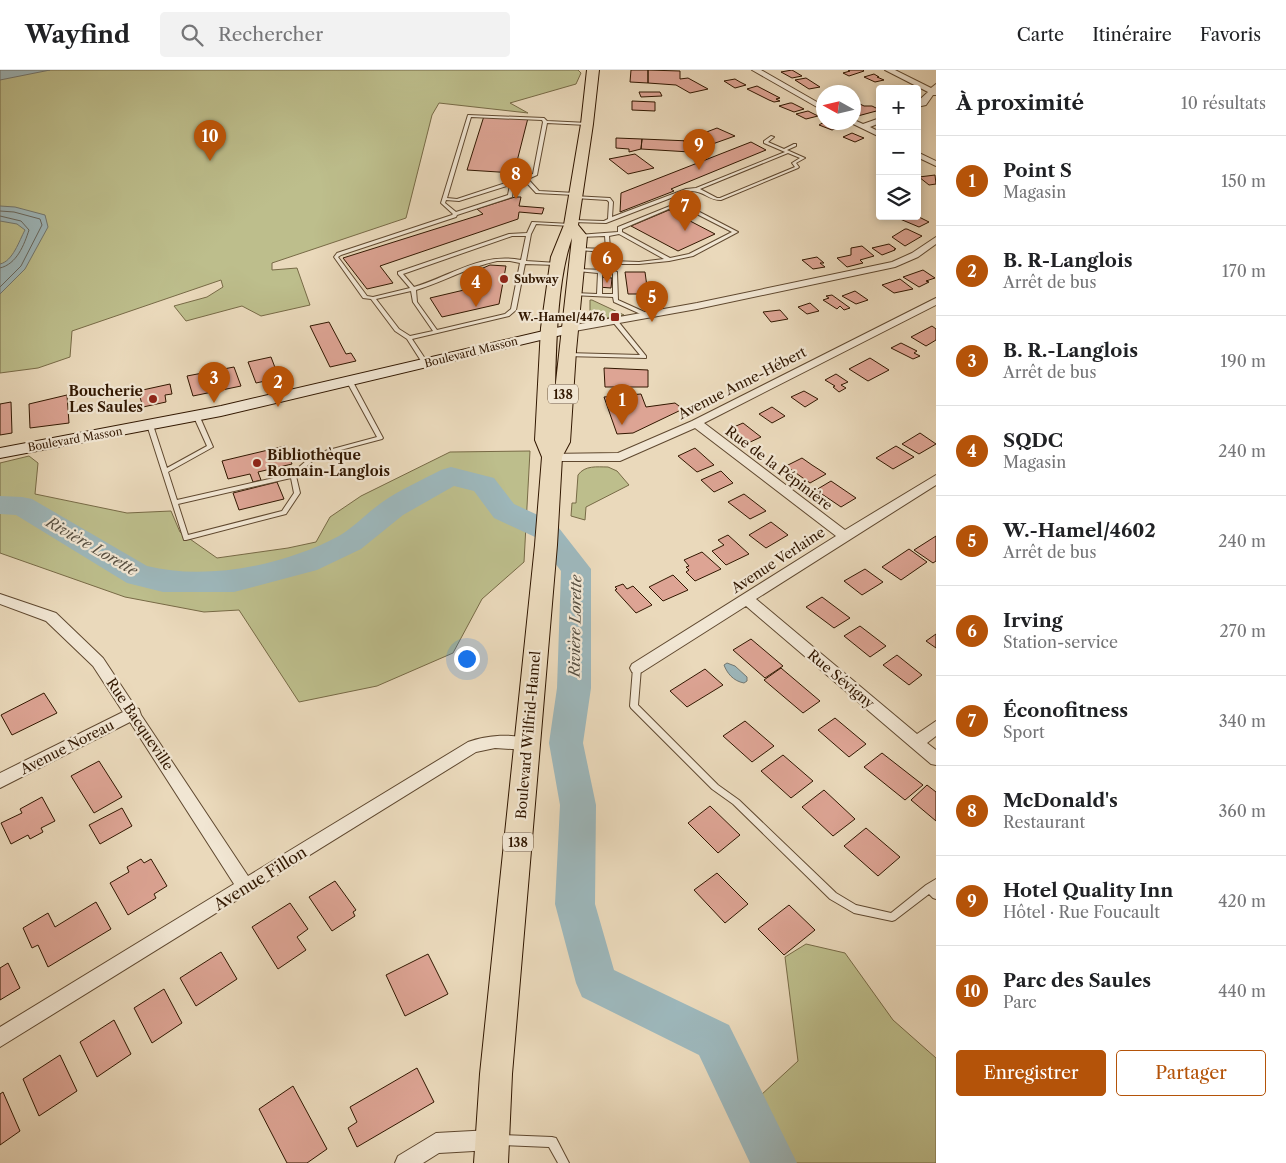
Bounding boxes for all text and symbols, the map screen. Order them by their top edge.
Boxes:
search box [160,12,510,57]
text: Wayfind [25,20,130,49]
icon: search [178,21,206,49]
text: Rechercher [218,23,323,46]
text: Carte [1017,24,1064,46]
text: Itinéraire [1092,24,1172,46]
text: Favoris [1200,24,1261,46]
north arrow [816,85,861,130]
map controls [876,85,921,220]
button: + [876,85,921,130]
text: À proximité [956,90,1084,115]
text: 10 résultats [1181,93,1266,113]
pin: 10 [194,120,226,161]
pin: 9 [683,129,715,170]
button: − [876,130,921,175]
pin: 8 [500,158,532,199]
text: Point S [1003,159,1072,182]
text: 1 [968,171,976,191]
text: 150 m [1221,171,1266,191]
button: layers [876,175,921,220]
text: Magasin [1003,182,1066,202]
pin: 7 [669,190,701,231]
pin: 6 [591,242,623,283]
text: B. R-Langlois [1003,249,1133,272]
text: 2 [967,261,977,281]
text: 170 m [1222,261,1266,281]
pin: 4 [460,266,492,307]
place label: Subway [514,272,559,286]
text: Arrêt de bus [1003,272,1096,292]
marker: Subway [498,273,510,285]
pin: 5 [636,281,668,322]
place label: W.-Hamel/4476 [517,310,605,324]
marker: W.-Hamel/4476 [609,311,621,323]
street label: Boulevard Masson [423,334,519,370]
text: B. R.-Langlois [1003,339,1138,362]
street label: Avenue Anne-Hébert [674,343,809,424]
text: 3 [967,351,977,371]
text: 190 m [1221,351,1266,371]
pin: 3 [198,362,230,403]
text: Arrêt de bus [1003,362,1096,382]
pin: 2 [262,366,294,407]
place label: Boucherie Les Saules [69,382,143,416]
road number: 138 [548,384,578,404]
pin: 1 [606,384,638,425]
marker: Boucherie Les Saules [147,393,159,405]
street label: Rue de la Pépinière [722,422,836,514]
street label: Boulevard Masson [26,424,124,454]
text: SQDC [1003,429,1063,452]
text: 4 [967,441,977,461]
text: 240 m [1218,441,1266,461]
place label: Bibliothèque Romain-Langlois [267,446,390,480]
text: Magasin [1003,452,1066,472]
marker: Bibliothèque Romain-Langlois [251,457,263,469]
water label: Rivière Lorette [42,512,142,580]
text: W.-Hamel/4602 [1003,519,1156,542]
street label: Avenue Verlaine [727,523,828,597]
text: 5 [968,531,976,551]
text: 240 m [1218,531,1266,551]
text: Arrêt de bus [1003,542,1096,562]
water label: Rivière Lorette [565,574,585,678]
text: Irving [1003,609,1063,632]
text: 6 [967,621,977,641]
text: 270 m [1220,621,1266,641]
text: Station-service [1003,632,1118,652]
your location [454,646,480,672]
street label: Rue Sévigny [804,646,878,712]
street label: Boulevard Wilfrid-Hamel [512,650,544,820]
street label: Rue Bacqueville [102,674,178,774]
text: Éconofitness [1003,699,1128,722]
text: 7 [968,711,976,731]
text: 340 m [1219,711,1266,731]
street label: Avenue Noreau [16,715,117,779]
text: Sport [1003,722,1045,742]
text: McDonald's [1003,789,1118,812]
text: 8 [967,801,977,821]
text: 360 m [1219,801,1266,821]
text: Restaurant [1003,812,1085,832]
road number: 138 [503,832,533,852]
street label: Avenue Fillon [209,842,310,915]
text: Hotel Quality Inn [1003,879,1173,902]
text: 9 [967,891,977,911]
text: 420 m [1218,891,1266,911]
text: Hôtel · Rue Foucault [1003,902,1160,922]
text: Parc des Saules [1003,969,1151,992]
text: 10 [963,981,981,1001]
text: 440 m [1218,981,1266,1001]
text: Parc [1003,992,1037,1012]
button: Enregistrer [956,1050,1106,1096]
button: Partager [1116,1050,1266,1096]

